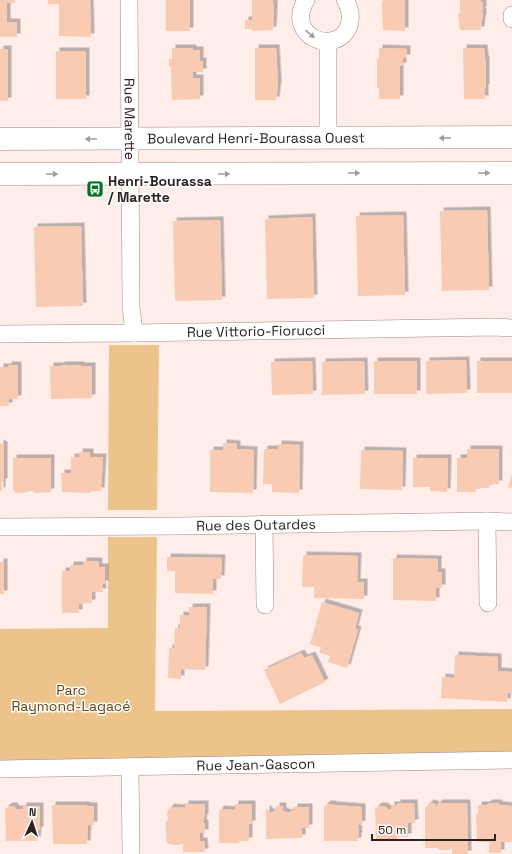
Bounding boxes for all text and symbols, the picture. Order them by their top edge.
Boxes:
one-way arrow [304,30,315,39]
street label: Rue Marette [121,78,139,160]
street label: Boulevard Henri-Bourassa Ouest [147,129,365,147]
one-way arrow [439,134,451,141]
one-way arrow [84,136,97,142]
one-way arrow [348,170,361,176]
one-way arrow [478,170,491,176]
one-way arrow [46,171,59,177]
one-way arrow [218,171,231,177]
place label: Henri-Bourassa / Marette [107,172,212,206]
bus stop icon: Henri-Bourassa / Marette [85,179,105,199]
street label: Rue Vittorio-Fiorucci [187,321,325,341]
street label: Rue des Outardes [196,515,316,535]
park label: Parc Raymond-Lagacé [12,681,130,715]
street label: Rue Jean-Gascon [196,754,316,775]
north arrow [12,802,52,842]
text: N [28,805,37,819]
scale bar [372,816,495,842]
text: 50 m [378,822,406,838]

